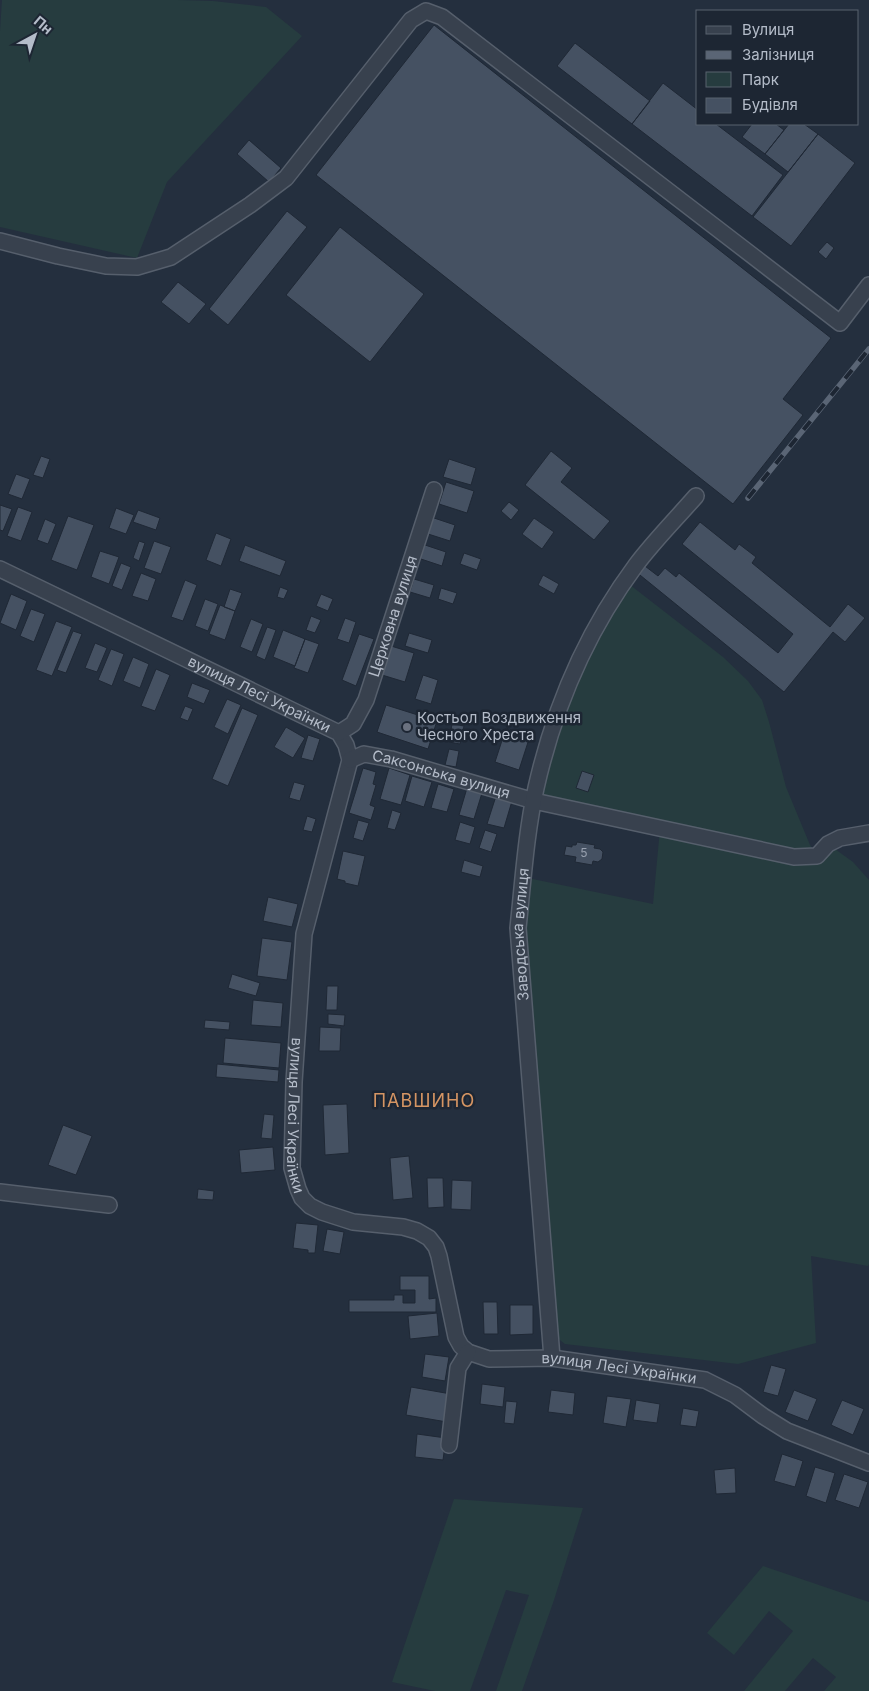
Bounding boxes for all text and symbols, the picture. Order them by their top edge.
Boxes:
north arrow [10,10,60,60]
legend [696,10,859,125]
text: Пн [31,12,56,37]
text: Вулиця [742,20,794,39]
text: Залізниця [742,45,814,64]
text: Парк [742,70,779,89]
text: Будівля [742,95,798,114]
street label: Церковна вулиця [364,553,421,679]
street label: вулиця Лесі Українки [185,651,334,737]
place label: Костьол Воздвиження Чесного Хреста [417,708,581,744]
marker: Костьол Воздвиження Чесного Хреста [401,721,413,733]
street label: Саксонська вулиця [371,746,512,802]
house number: 5 [580,845,588,860]
street label: Заводська вулиця [508,867,533,1002]
street label: вулиця Лесі Українки [283,1037,309,1195]
district label: ПАВШИНО [373,1090,475,1111]
street label: вулиця Лесі Українки [541,1348,698,1388]

